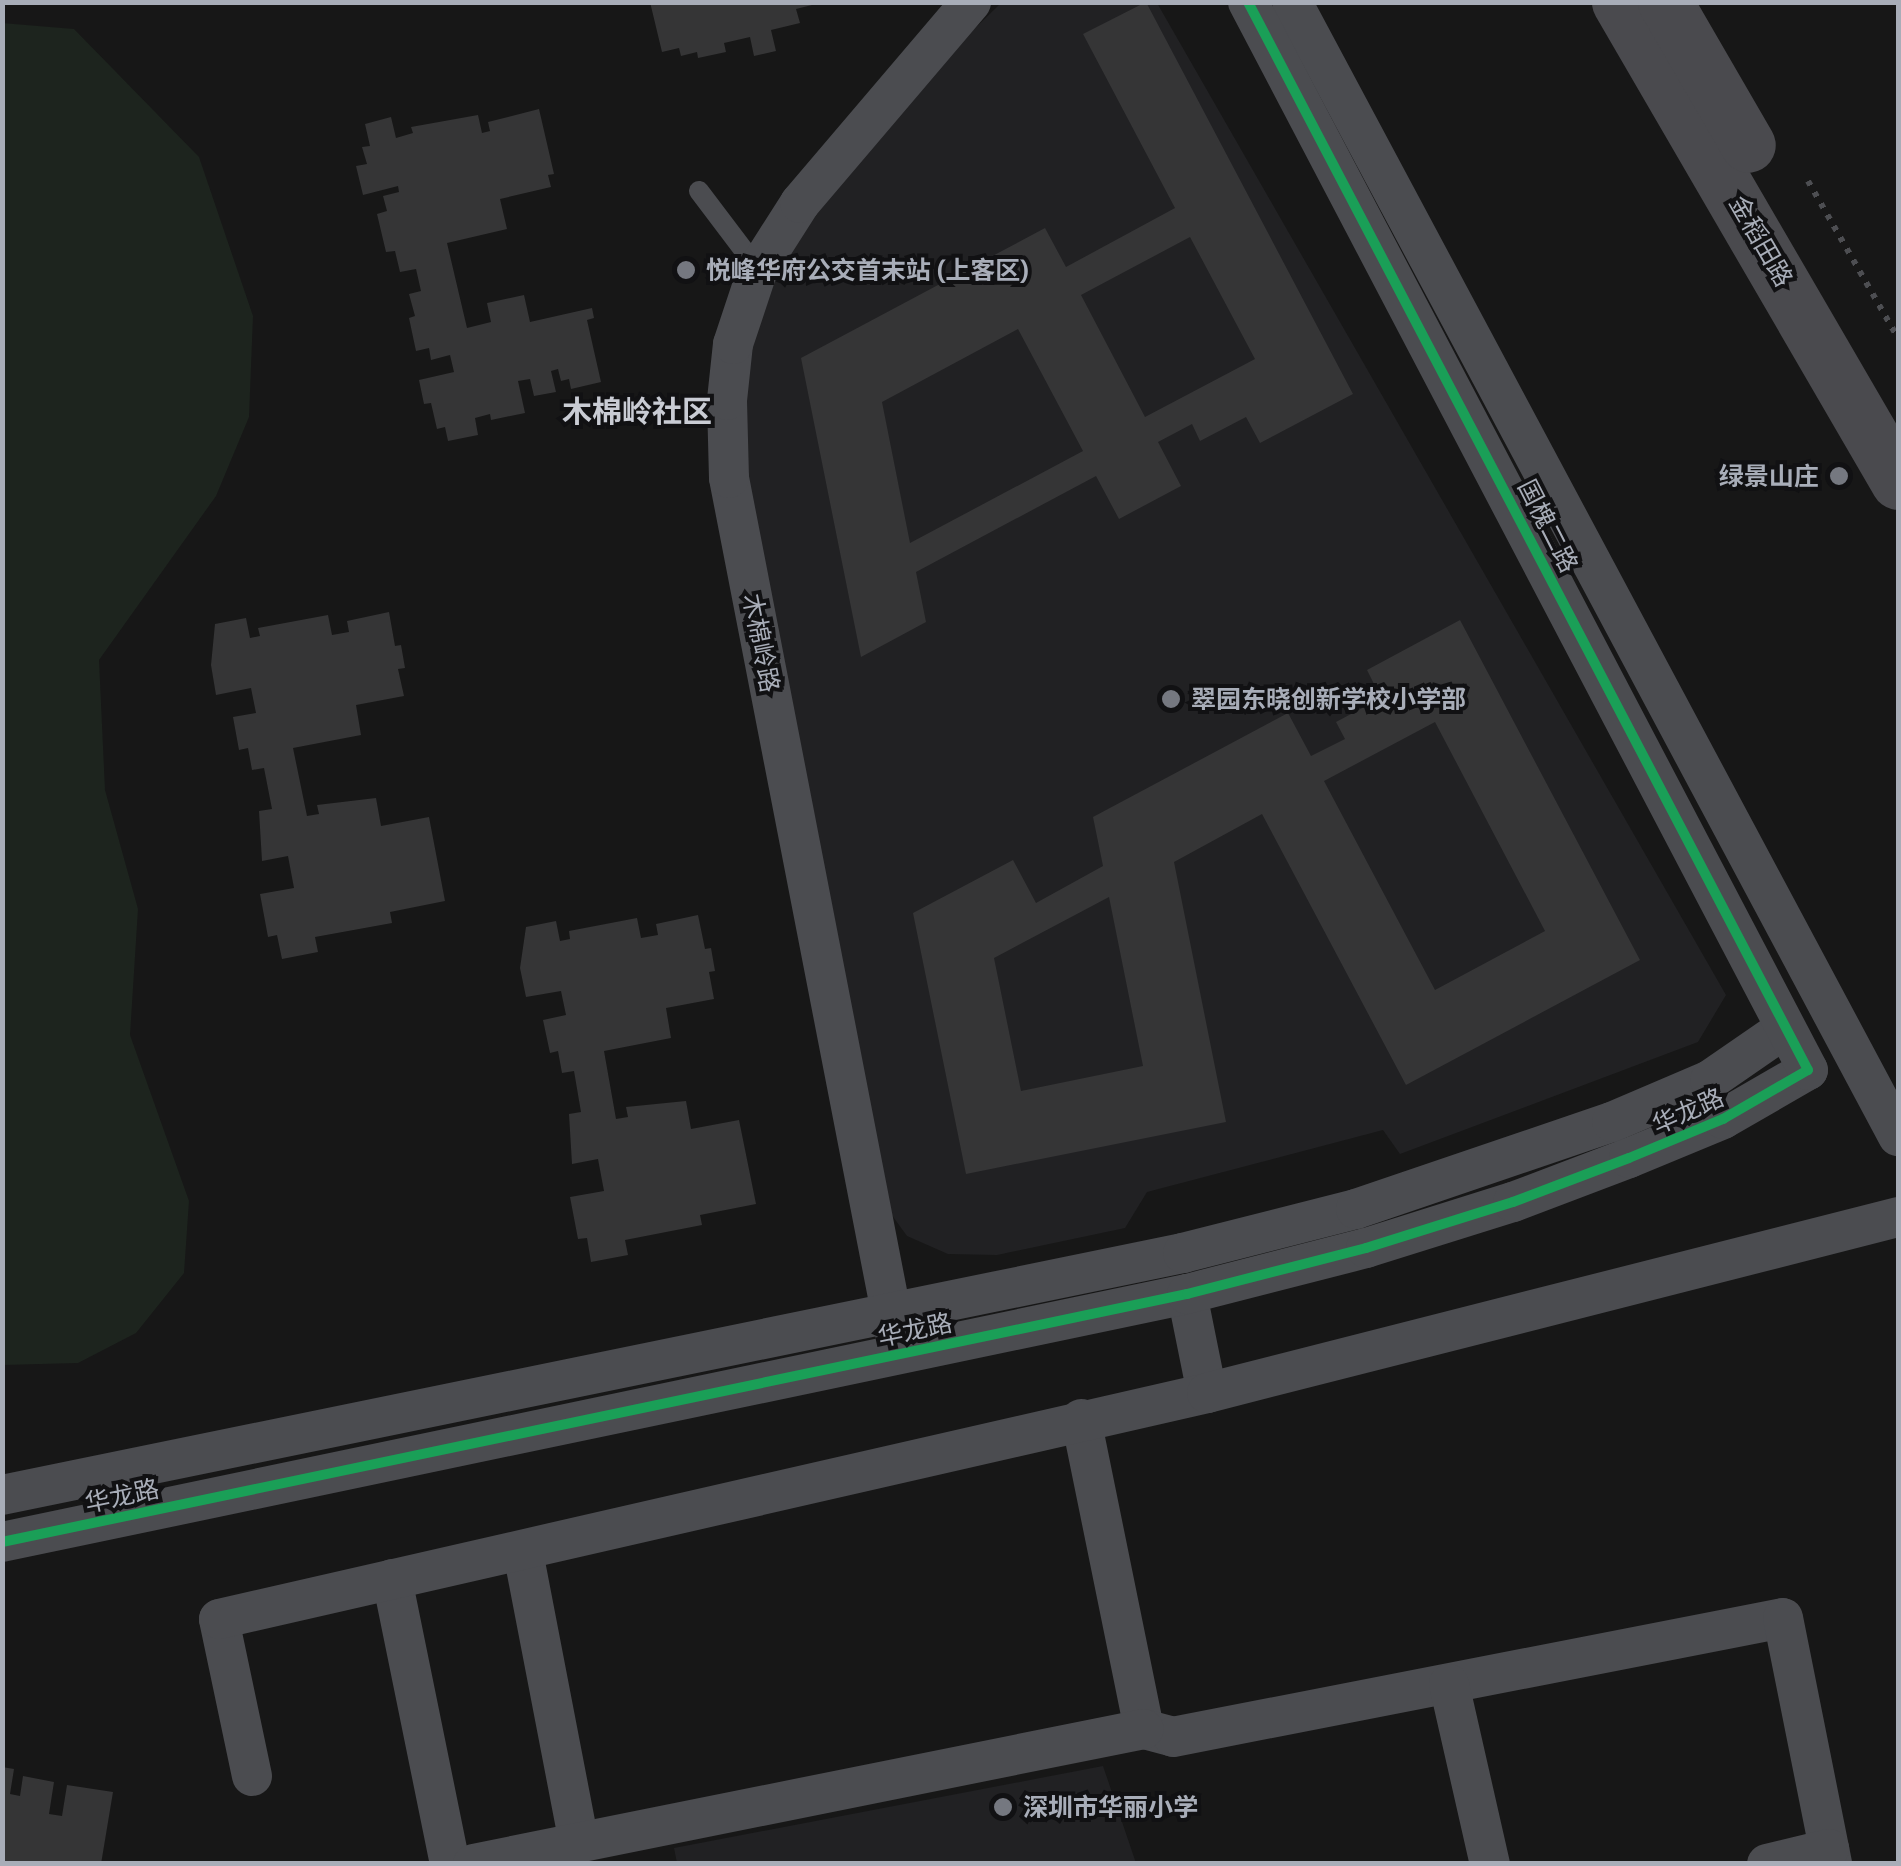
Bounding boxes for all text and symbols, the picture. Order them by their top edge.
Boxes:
street label: 金稻田路 [1723,190,1799,292]
place label: 悦峰华府公交首末站 (上客区) [706,255,1029,285]
marker: 悦峰华府公交首末站 (上客区) [675,259,697,281]
district label: 木棉岭社区 [562,393,712,429]
place label: 绿景山庄 [1719,461,1819,491]
marker: 绿景山庄 [1828,465,1850,487]
street label: 国槐二路 [1512,475,1584,577]
street label: 木棉岭路 [737,591,785,695]
place label: 翠园东晓创新学校小学部 [1191,684,1466,714]
marker: 翠园东晓创新学校小学部 [1160,688,1182,710]
street label: 华龙路 [1648,1082,1728,1140]
street label: 华龙路 [875,1308,955,1352]
street label: 华龙路 [82,1474,162,1518]
place label: 深圳市华丽小学 [1023,1792,1198,1822]
marker: 深圳市华丽小学 [992,1796,1014,1818]

